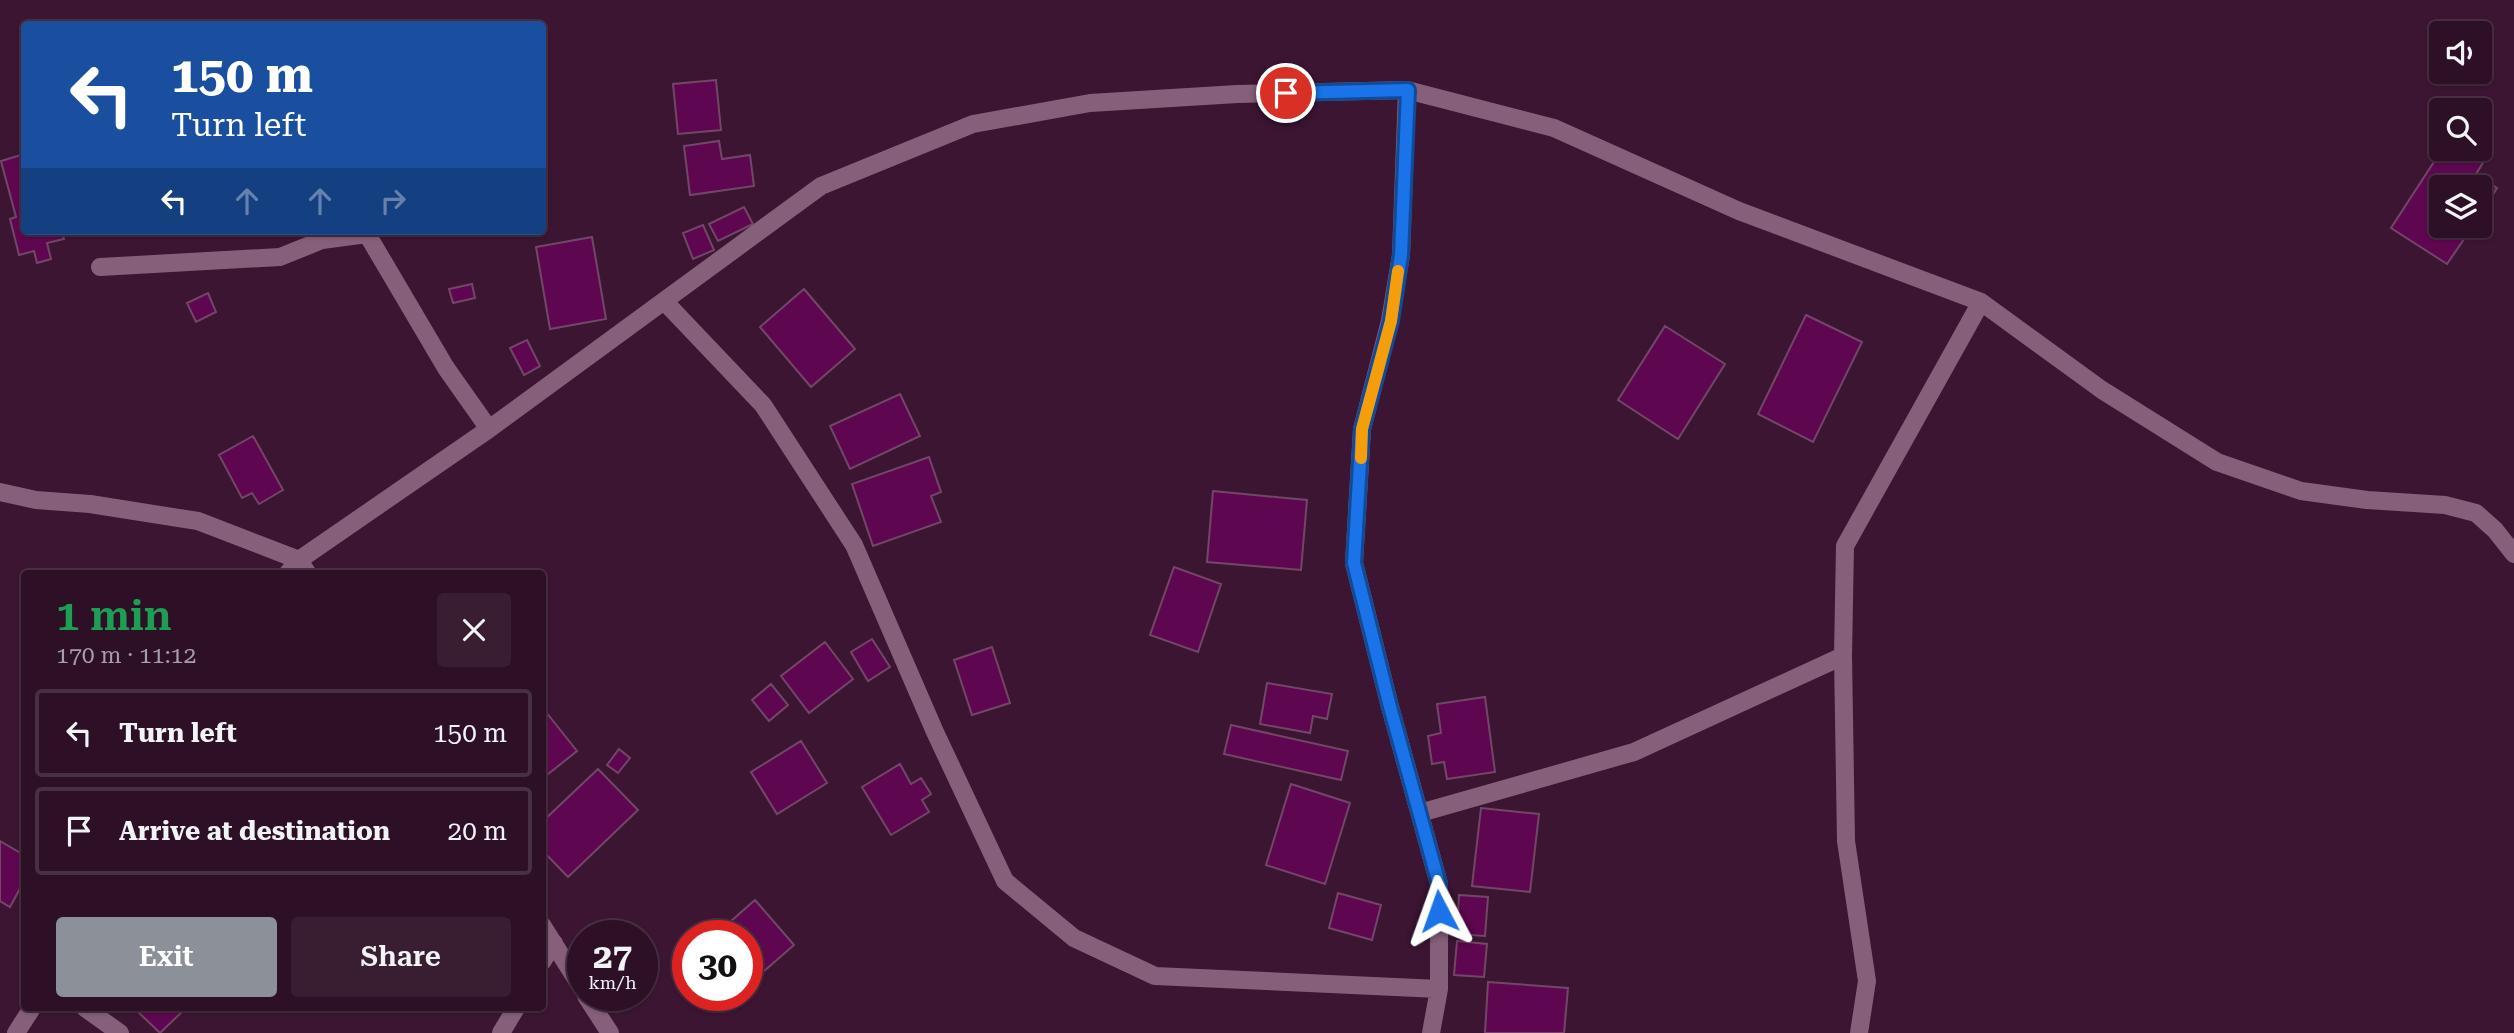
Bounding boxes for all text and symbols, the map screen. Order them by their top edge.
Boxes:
map controls [2429,21,2492,238]
button: sound [2429,21,2492,84]
text: 150 m [171,47,313,104]
icon: left [56,49,147,140]
pin [1256,63,1316,123]
icon: arrive [1267,74,1305,112]
button: search [2429,98,2492,161]
text: Turn left [171,106,306,144]
button: layers [2429,175,2492,238]
icon: left [155,182,193,220]
icon: ahead [228,182,266,220]
icon: ahead [301,182,339,220]
icon: right [374,182,412,220]
text: 1 min [56,591,172,640]
button: close [437,593,511,667]
text: 170 m · 11:12 [56,642,196,669]
icon: left [60,714,98,752]
text: Turn left [119,718,237,748]
text: 150 m [433,718,507,748]
icon: arrive [60,812,98,850]
text: Arrive at destination [119,816,390,846]
text: 20 m [448,816,507,846]
position arrow [1402,874,1476,948]
button: Exit [56,917,277,997]
button: Share [291,917,511,997]
speed limit sign: 30 [672,920,763,1011]
text: 27 [593,936,632,977]
text: km/h [588,972,637,993]

